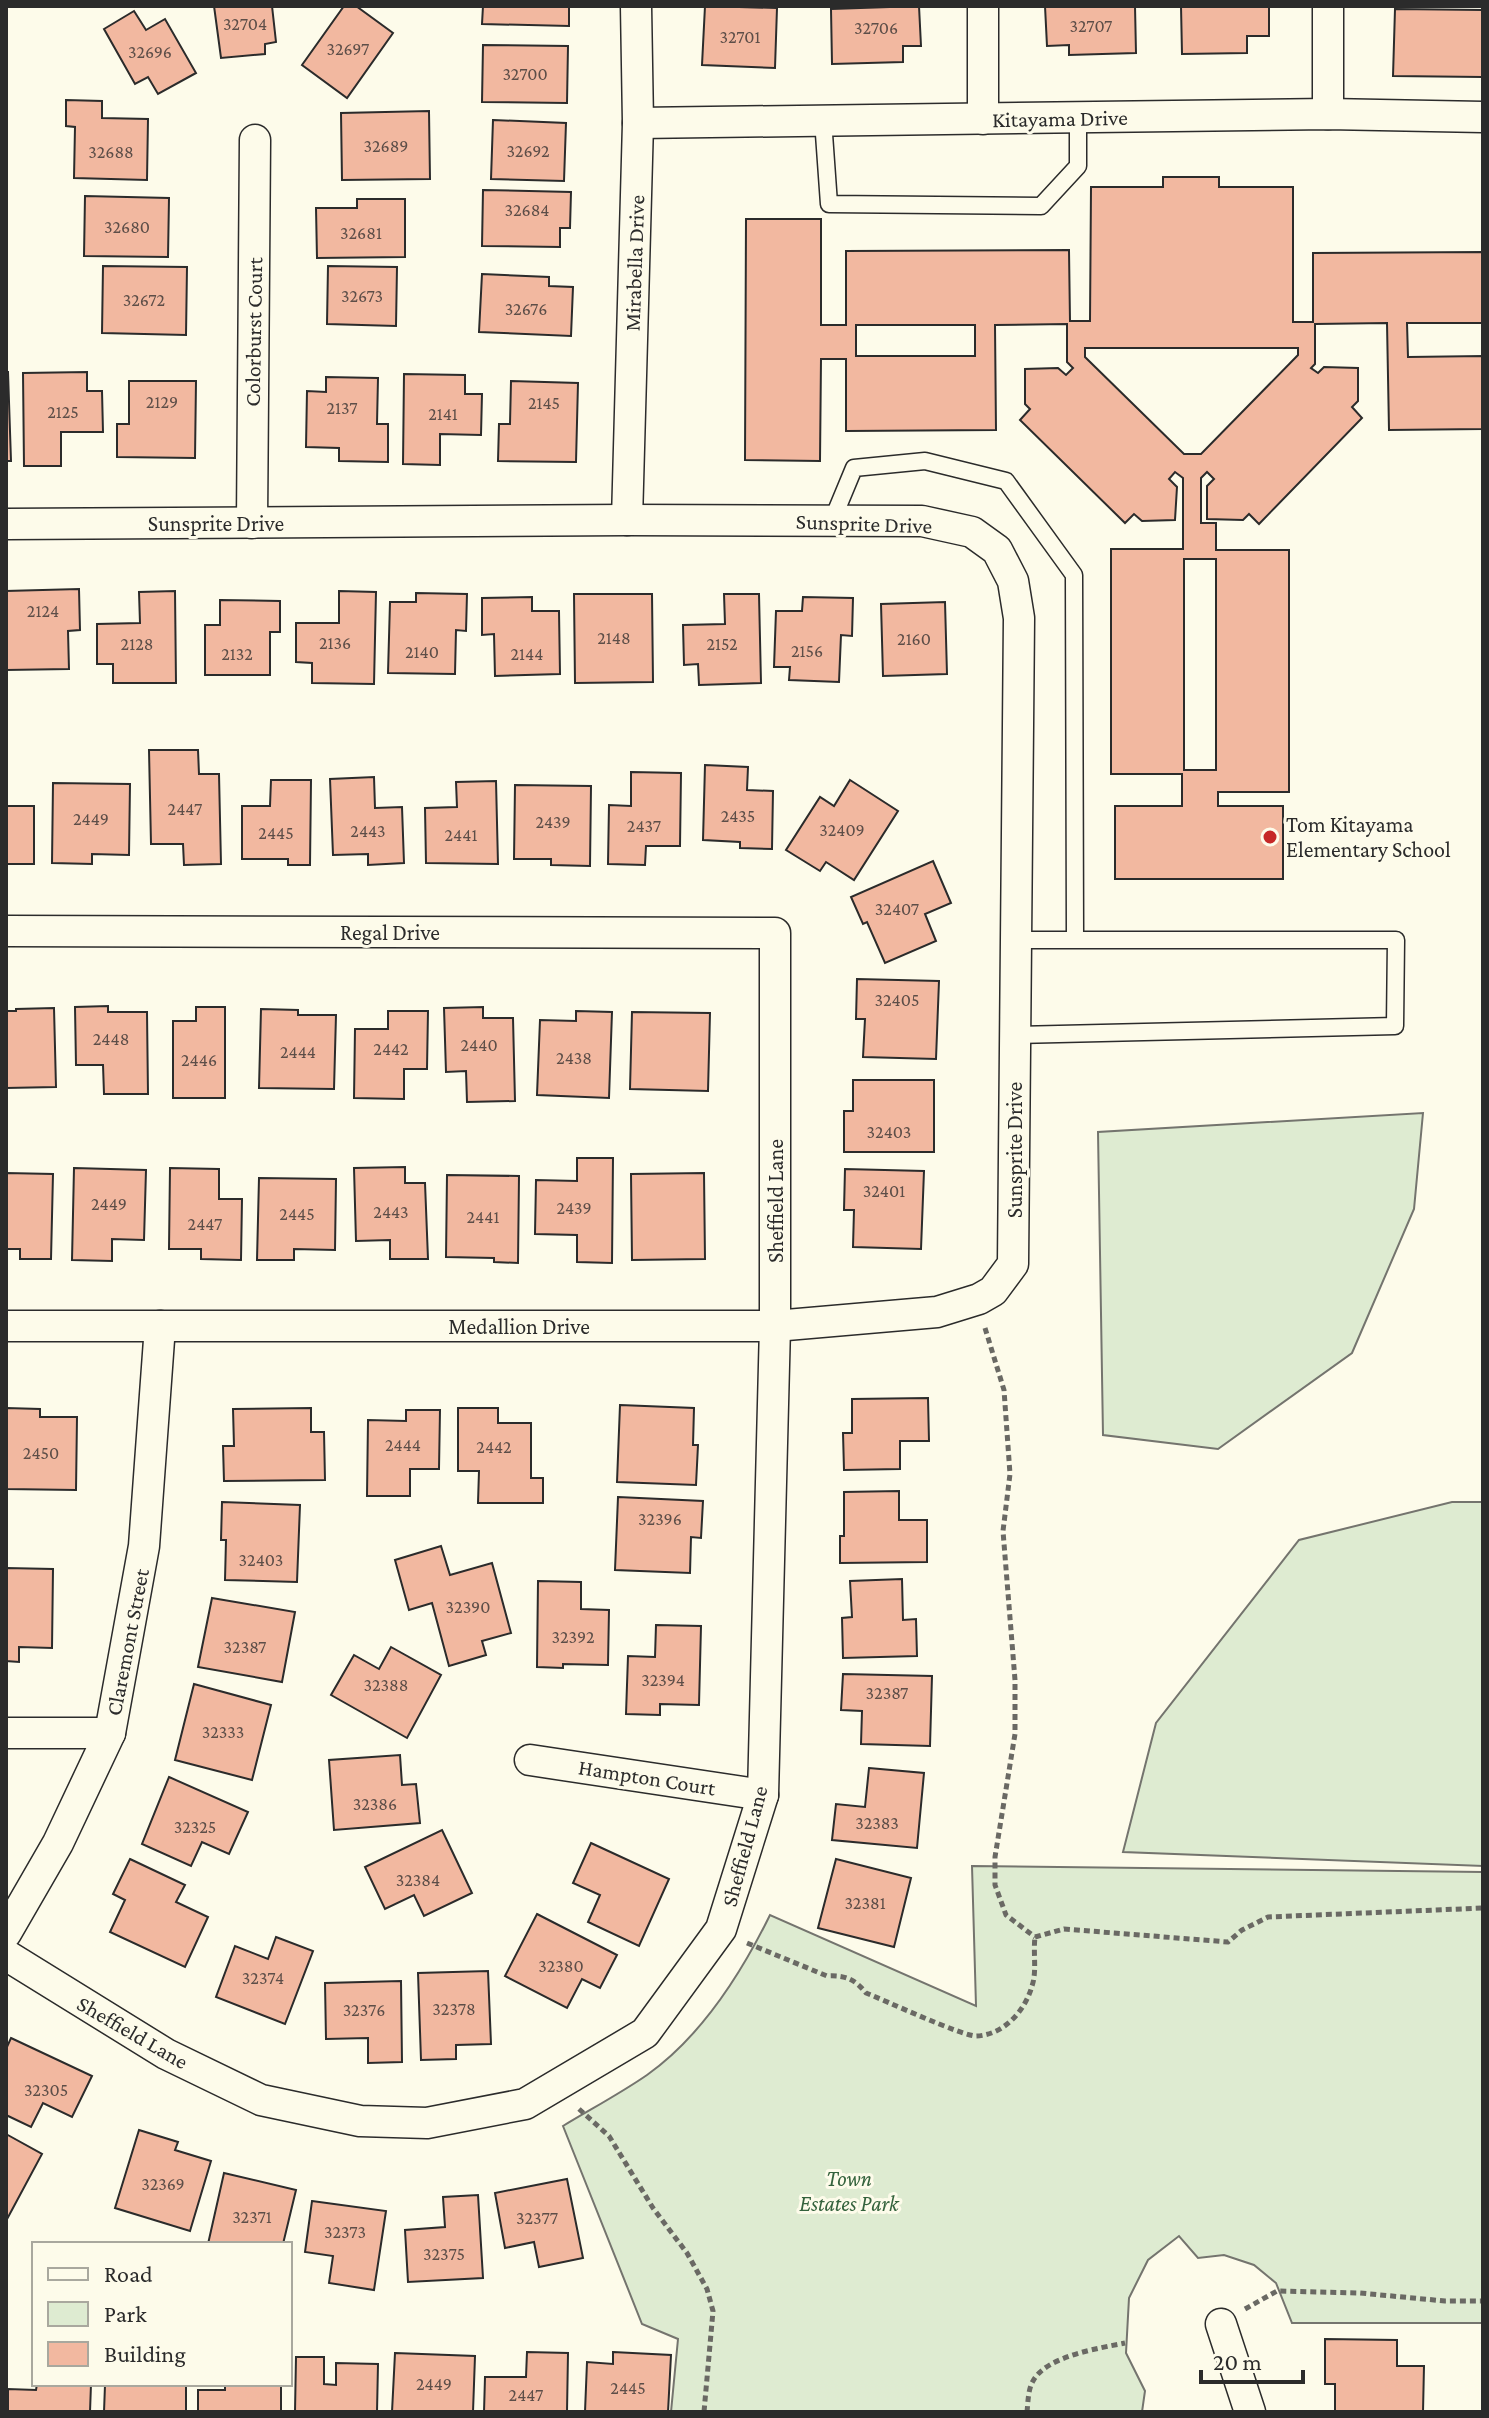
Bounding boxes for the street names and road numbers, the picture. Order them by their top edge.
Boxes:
street label: Kitayama Drive [992,105,1128,132]
street label: Mirabella Drive [620,194,649,332]
street label: Colorburst Court [240,256,267,407]
street label: Sunsprite Drive [795,509,933,538]
street label: Sunsprite Drive [148,511,284,536]
street label: Regal Drive [340,920,440,945]
street label: Sunsprite Drive [1002,1082,1027,1218]
street label: Sheffield Lane [763,1139,788,1263]
street label: Medallion Drive [448,1314,590,1339]
street label: Claremont Street [101,1566,154,1718]
street label: Hampton Court [577,1754,718,1801]
street label: Sheffield Lane [716,1783,773,1909]
street label: Sheffield Lane [73,1991,193,2074]

